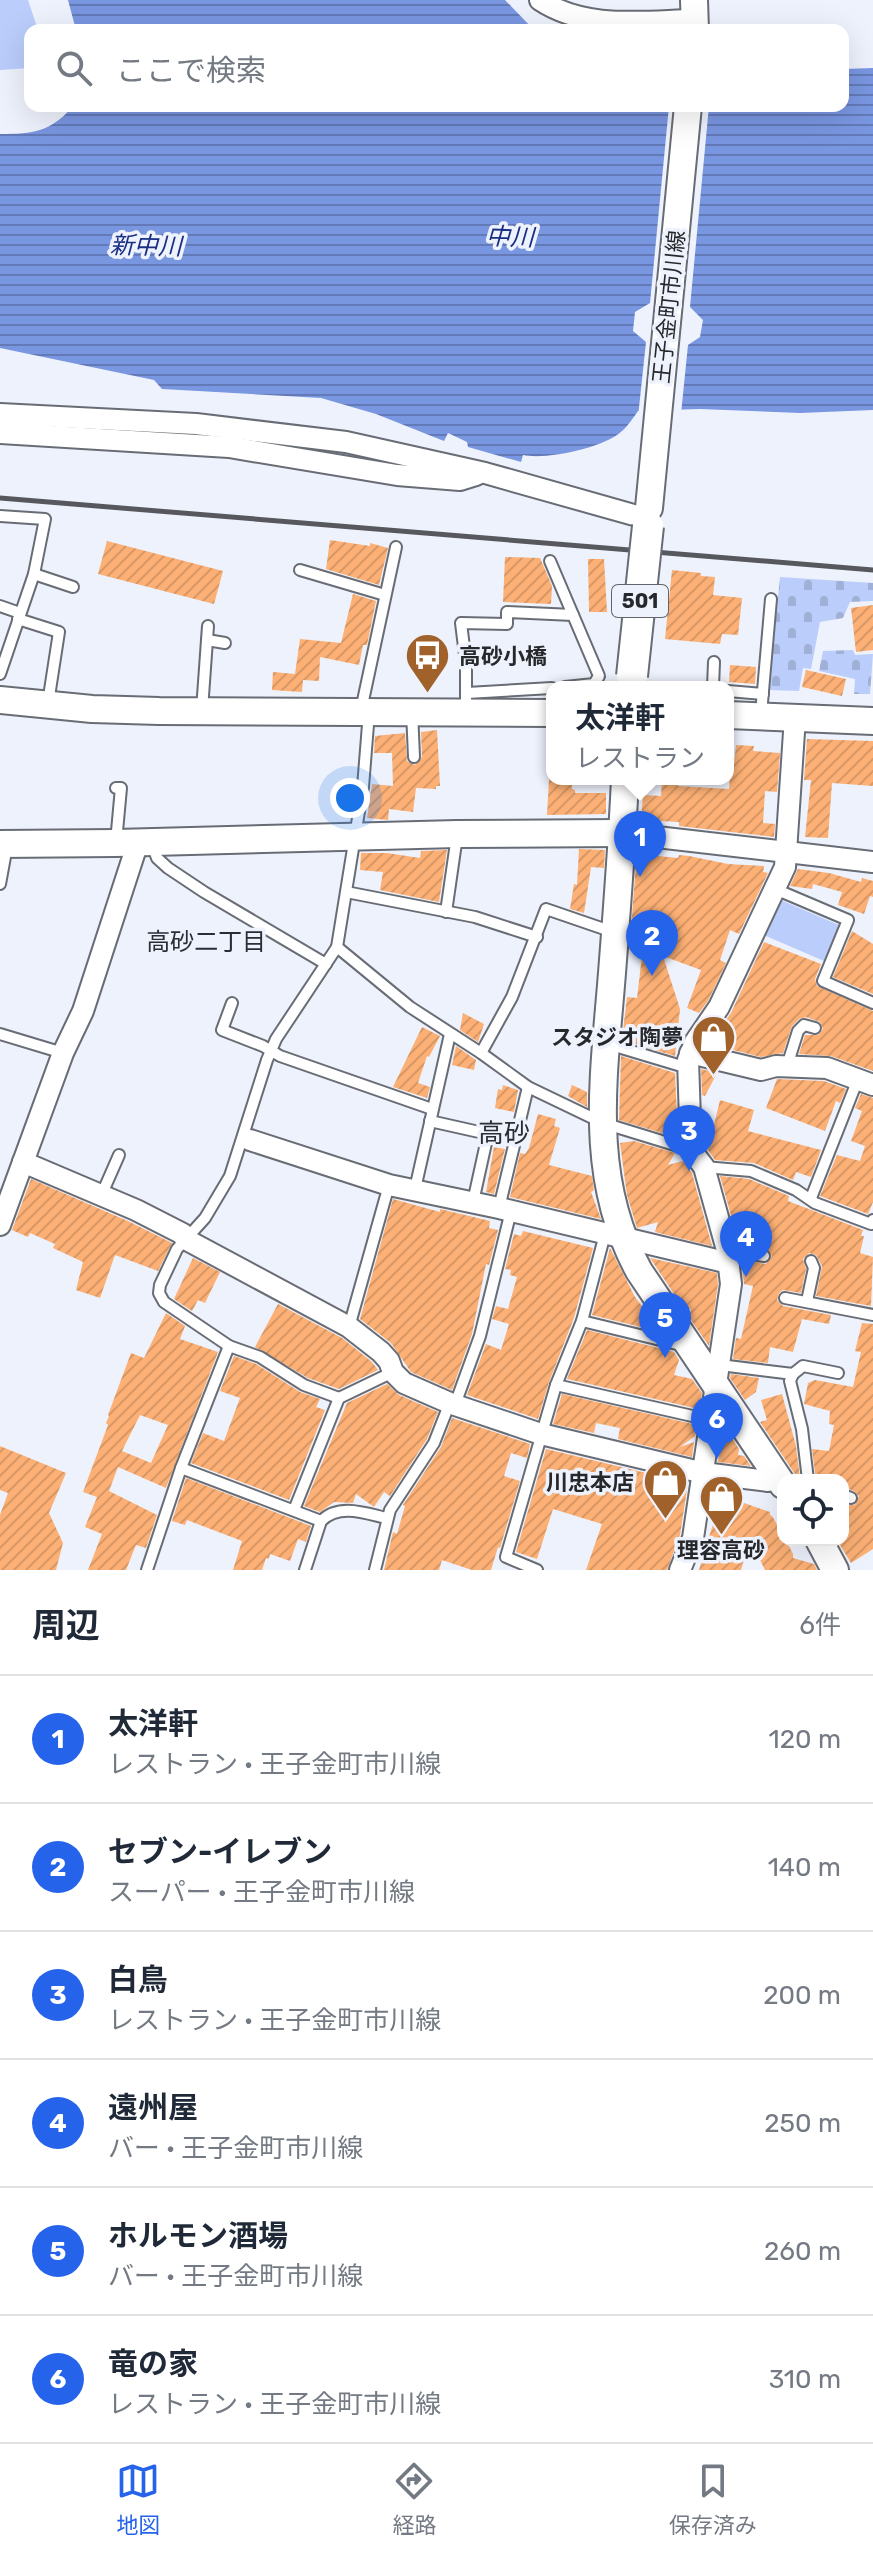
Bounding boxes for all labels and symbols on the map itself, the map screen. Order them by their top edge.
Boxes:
water label: 中川 [486,222,537,252]
street label: 王子金町市川線 [648,229,690,385]
water label: 新中川 [110,231,185,261]
road number: 501 [612,585,668,617]
bus stop icon: 高砂小橋 [404,632,452,695]
place label: 高砂小橋 [459,643,547,670]
your location [330,778,370,818]
pin: 1 [614,811,666,877]
pin: 2 [626,910,678,976]
district label: 高砂二丁目 [146,928,266,956]
shop icon: スタジオ陶夢 [690,1013,738,1076]
place label: スタジオ陶夢 [551,1024,683,1051]
pin: 3 [663,1105,715,1171]
district label: 高砂 [478,1118,530,1149]
pin: 4 [720,1211,772,1277]
pin: 5 [639,1292,691,1358]
pin: 6 [691,1393,743,1459]
shop icon: 川忠本店 [641,1458,689,1521]
place label: 川忠本店 [546,1469,634,1496]
shop icon: 理容高砂 [697,1473,745,1536]
place label: 理容高砂 [677,1537,765,1564]

